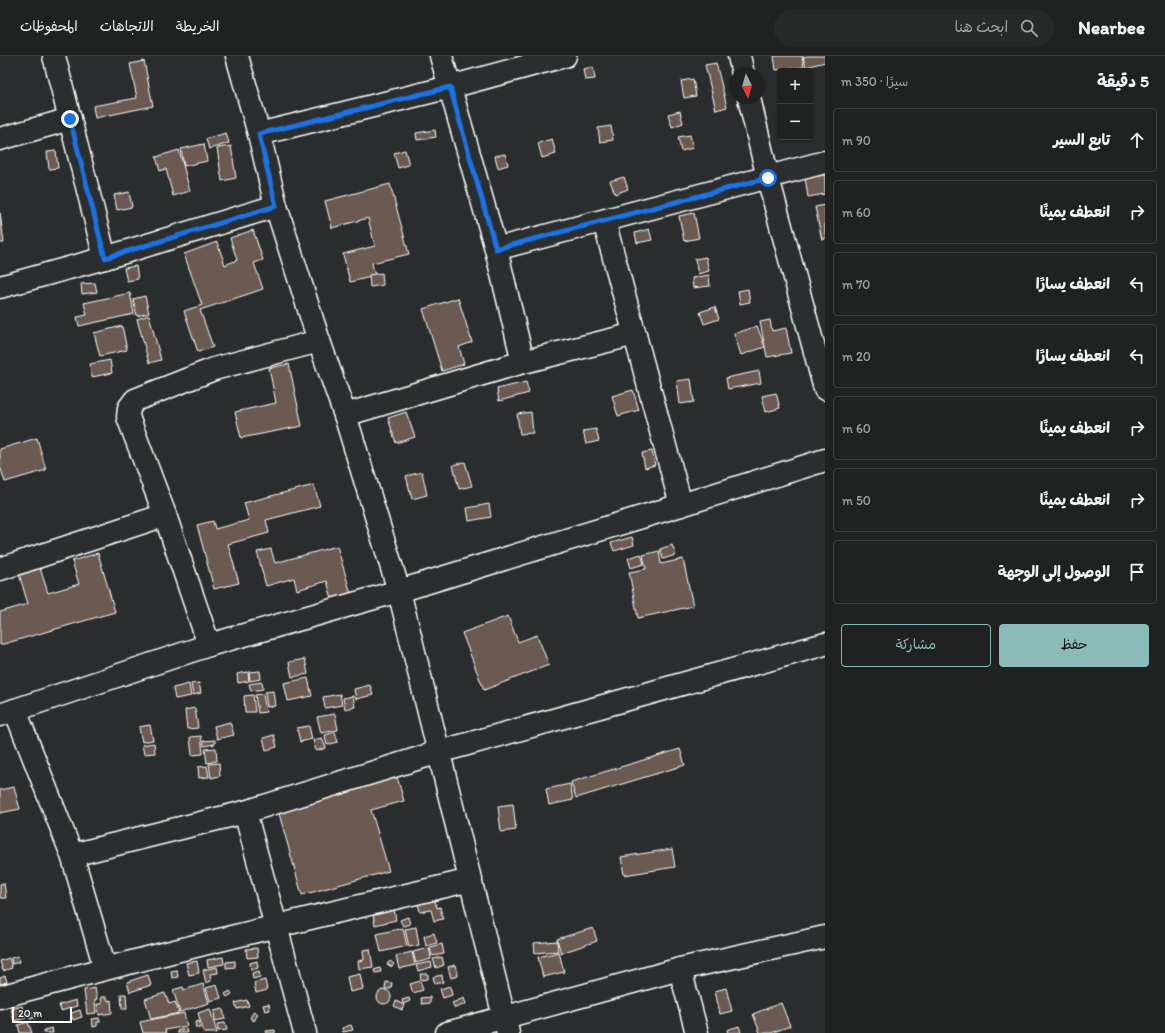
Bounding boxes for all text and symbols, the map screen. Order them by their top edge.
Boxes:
search box [774,10,1054,46]
text: Nearbee [1078,16,1145,39]
icon: search [1018,17,1040,39]
text: المحفوظات [20,18,78,35]
text: الاتجاهات [100,18,154,35]
text: الخريطة [176,18,219,35]
text: ابحث هنا [955,18,1008,36]
north arrow [729,68,765,104]
map controls [777,68,813,140]
button: + [777,68,813,104]
text: 5 دقيقة [1097,71,1149,91]
text: سيرًا · 350 m [841,74,908,89]
button: − [777,104,813,140]
route end [61,110,79,128]
icon: ahead [1126,129,1148,151]
text: تابع السير [1053,131,1110,149]
text: 90 m [842,133,871,148]
route start [759,169,777,187]
icon: right [1126,201,1148,223]
text: انعطف يمينًا [1040,203,1110,221]
text: 60 m [842,205,871,220]
icon: left [1126,273,1148,295]
text: انعطف يسارًا [1036,275,1110,293]
text: 70 m [842,277,870,292]
icon: left [1126,345,1148,367]
text: انعطف يسارًا [1036,347,1110,365]
text: 20 m [842,349,871,364]
icon: right [1126,417,1148,439]
text: انعطف يمينًا [1040,419,1110,437]
text: 60 m [842,421,871,436]
icon: right [1126,489,1148,511]
text: انعطف يمينًا [1040,491,1110,509]
text: 50 m [842,493,871,508]
icon: arrive [1126,561,1148,583]
text: الوصول إلى الوجهة [998,563,1110,581]
button: مشاركة [841,624,991,667]
button: حفظ [999,624,1149,667]
scale bar [12,1005,72,1024]
text: 20 m [18,1007,42,1020]

